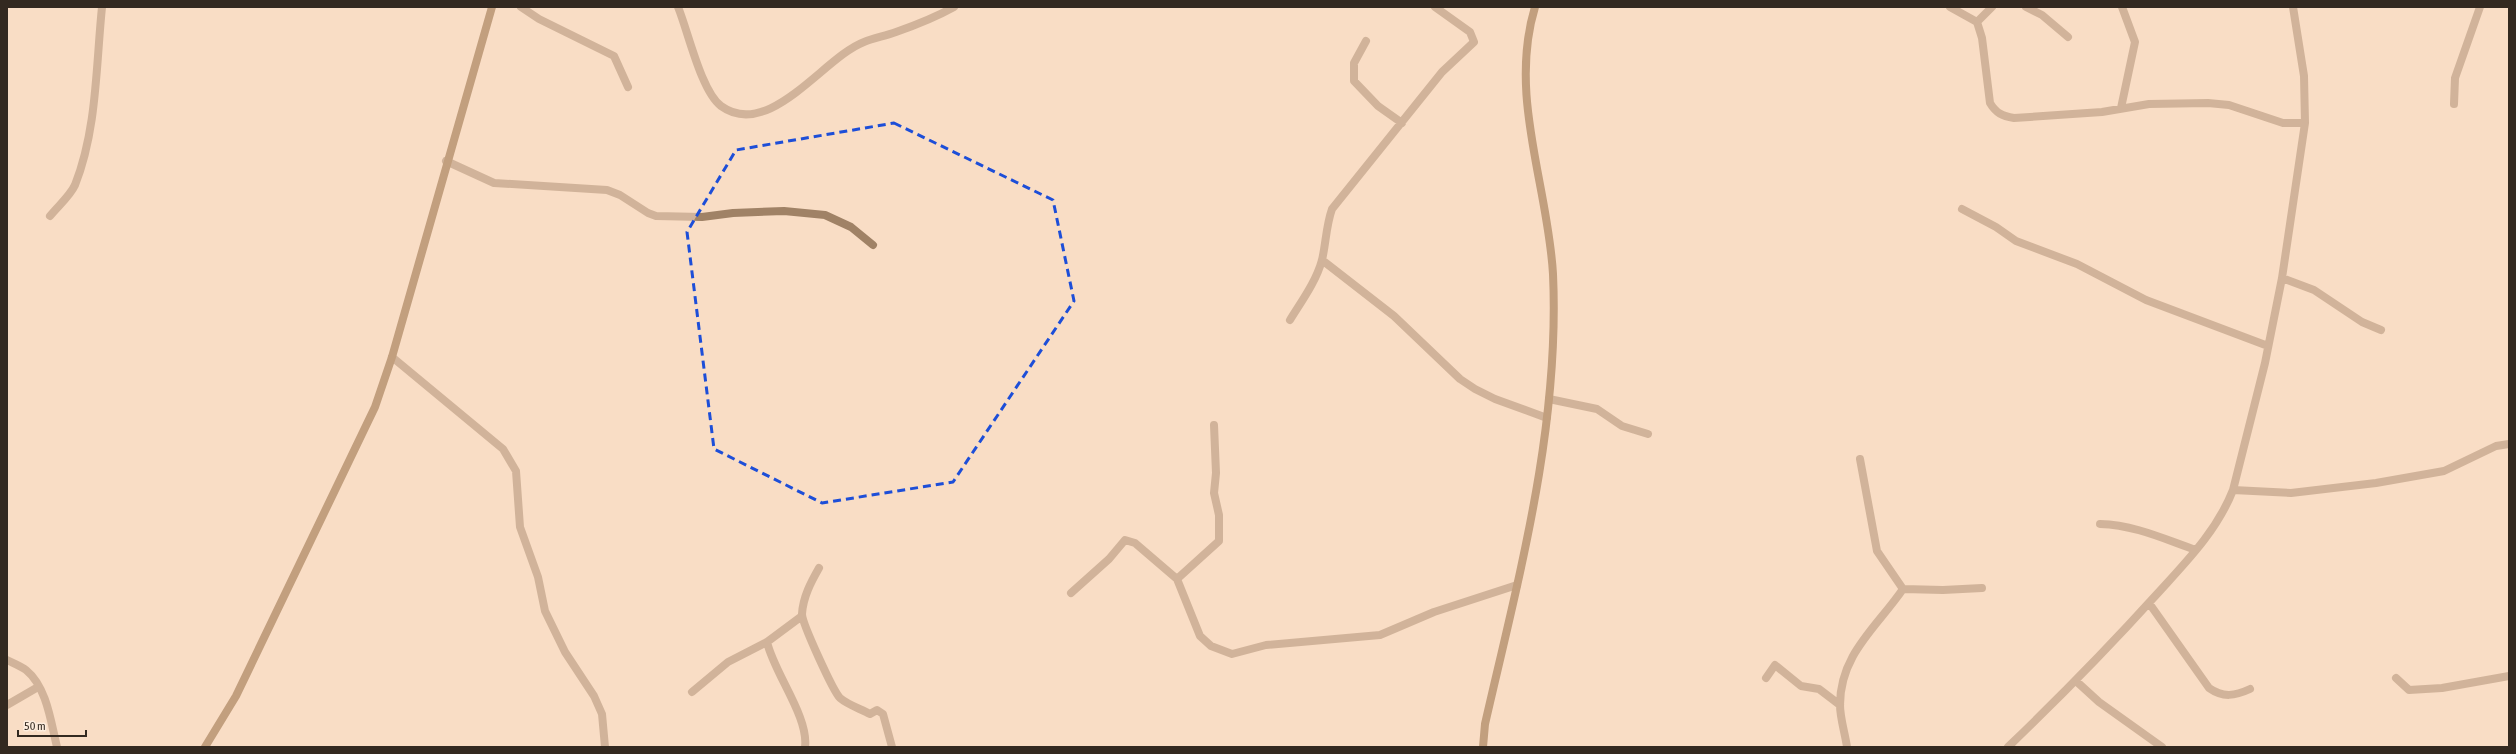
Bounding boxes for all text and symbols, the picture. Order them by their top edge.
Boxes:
scale bar [18,712,86,738]
text: 50 m [24,719,46,733]

